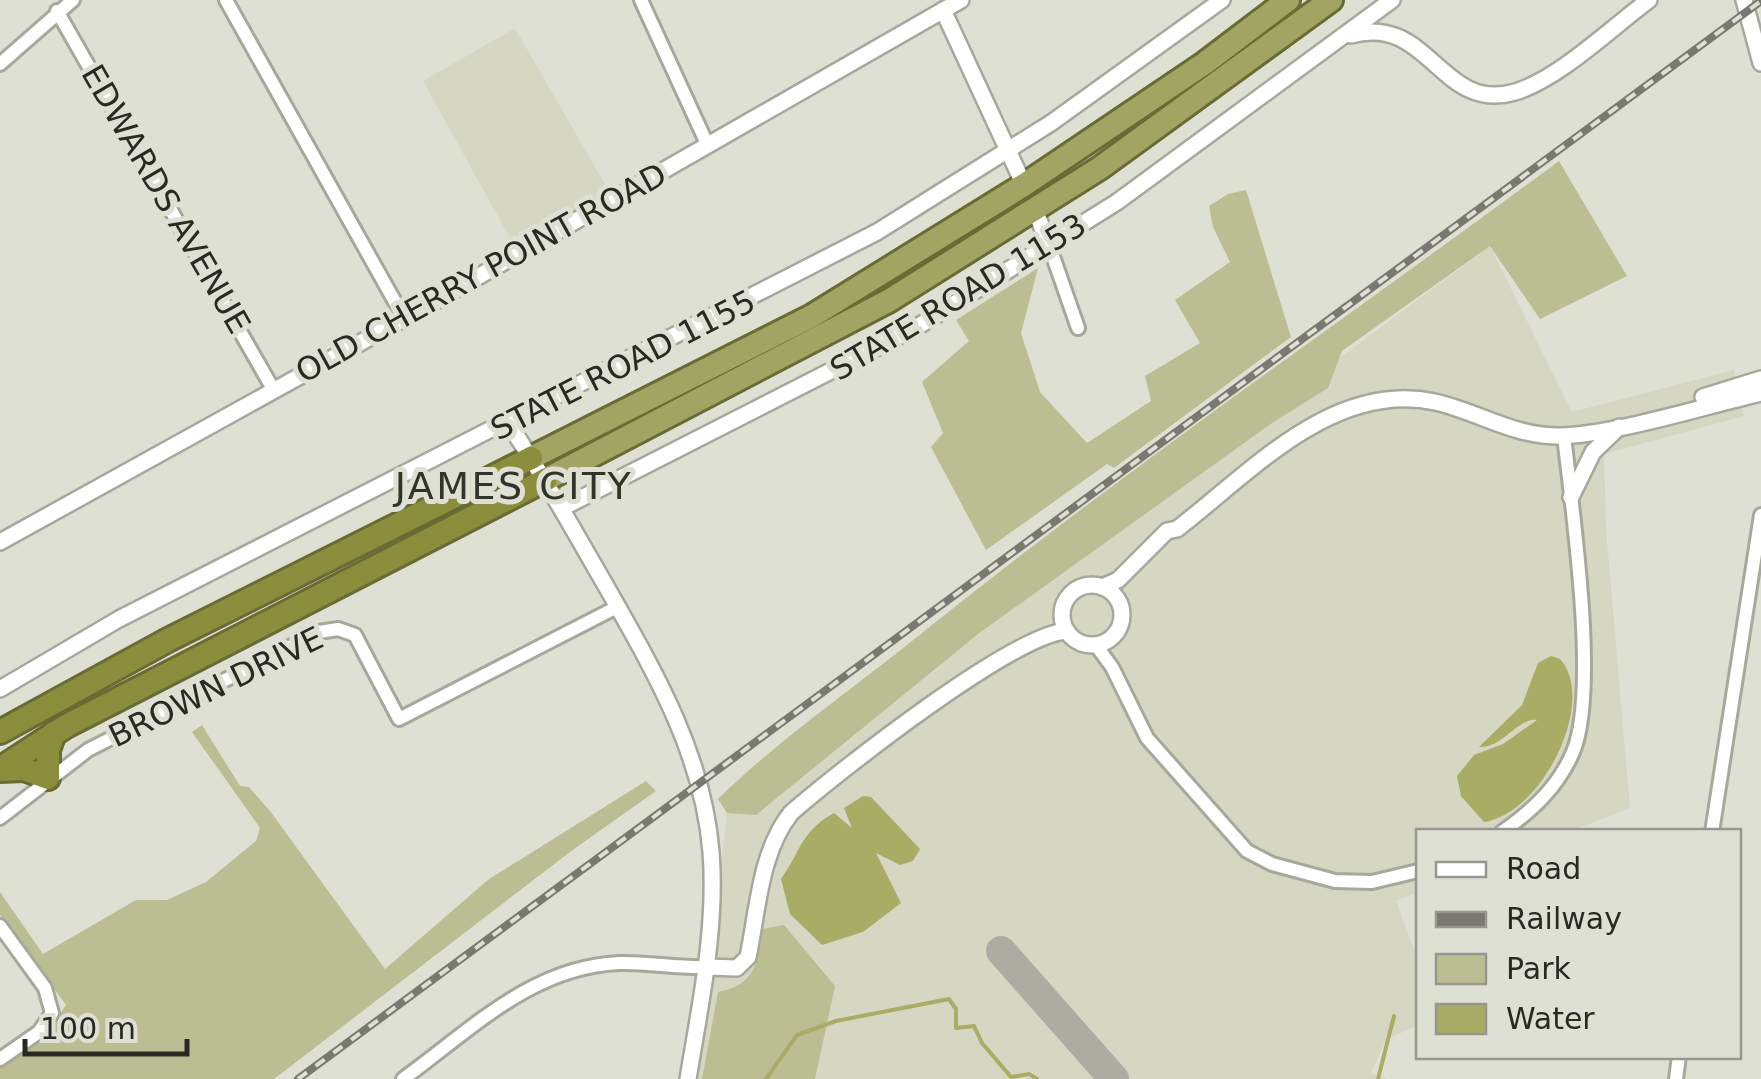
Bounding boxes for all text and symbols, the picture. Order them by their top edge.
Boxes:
street label: EDWARDS AVENUE [74,58,258,340]
street label: OLD CHERRY POINT ROAD [289,155,673,391]
street label: STATE ROAD 1153 [823,206,1093,388]
street label: STATE ROAD 1155 [484,282,762,448]
district label: JAMES CITY [393,464,633,508]
street label: BROWN DRIVE [103,619,329,755]
legend [1416,829,1741,1059]
text: Road [1506,851,1581,886]
text: Railway [1506,901,1622,936]
text: Park [1506,951,1571,986]
scale bar [25,994,188,1056]
text: Water [1506,1001,1595,1036]
text: 100 m [40,1011,136,1046]

